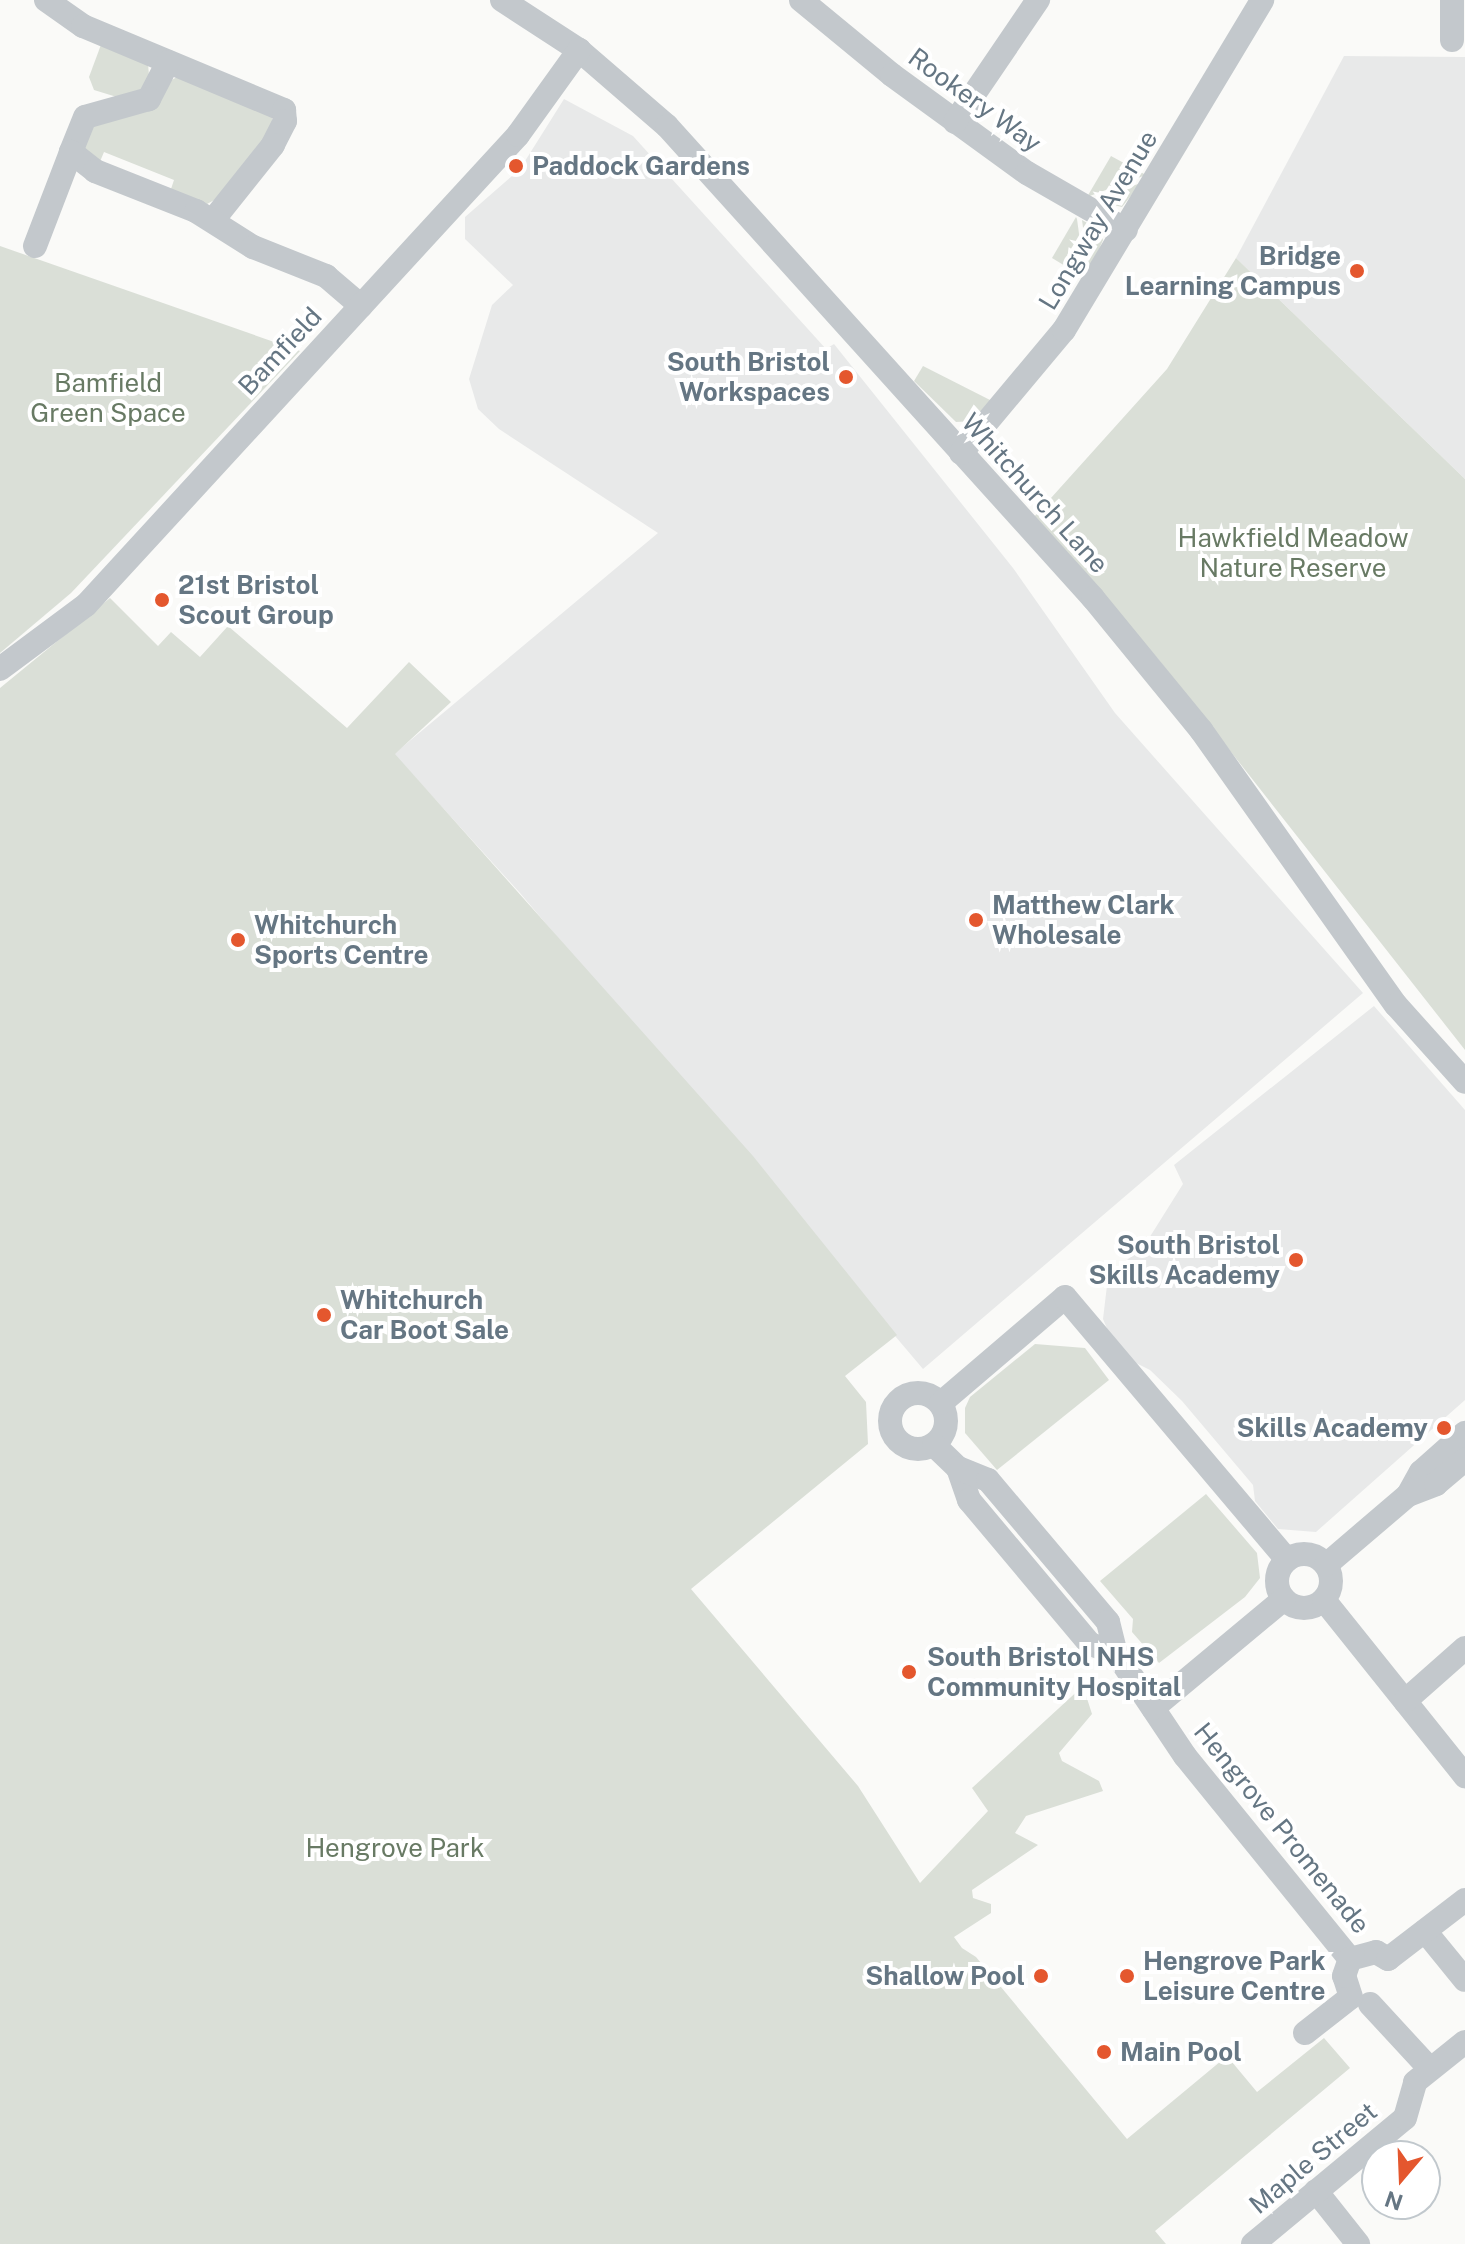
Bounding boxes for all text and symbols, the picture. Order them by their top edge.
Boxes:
street label: Rookery Way [902,41,1048,159]
street label: Longway Avenue [1032,125,1164,315]
place label: Paddock Gardens [532,150,750,182]
marker: Paddock Gardens [507,157,525,175]
place label: Bridge Learning Campus [1125,240,1341,302]
marker: Bridge Learning Campus [1348,262,1366,280]
street label: Bamfield [232,301,328,401]
place label: South Bristol Workspaces [667,346,830,408]
park label: Bamfield Green Space [30,367,186,428]
marker: South Bristol Workspaces [837,368,855,386]
street label: Whitchurch Lane [955,407,1115,579]
park label: Hawkfield Meadow Nature Reserve [1178,522,1408,584]
place label: 21st Bristol Scout Group [178,569,334,630]
marker: 21st Bristol Scout Group [153,591,171,609]
place label: Matthew Clark Wholesale [992,889,1175,950]
place label: Whitchurch Sports Centre [254,909,429,970]
marker: Matthew Clark Wholesale [967,911,985,929]
marker: Whitchurch Sports Centre [229,931,247,949]
place label: South Bristol Skills Academy [1088,1229,1280,1290]
marker: South Bristol Skills Academy [1287,1251,1305,1269]
place label: Whitchurch Car Boot Sale [340,1284,509,1346]
marker: Whitchurch Car Boot Sale [315,1306,333,1324]
place label: Skills Academy [1236,1412,1428,1444]
marker: Skills Academy [1435,1419,1453,1437]
place label: South Bristol NHS Community Hospital [927,1641,1182,1702]
marker: South Bristol NHS Community Hospital [898,1661,920,1683]
street label: Hengrove Promenade [1187,1716,1377,1940]
park label: Hengrove Park [305,1832,485,1864]
place label: Hengrove Park Leisure Centre [1143,1945,1326,2006]
place label: Shallow Pool [865,1960,1025,1992]
marker: Shallow Pool [1032,1967,1050,1985]
marker: Hengrove Park Leisure Centre [1118,1967,1136,1985]
place label: Main Pool [1120,2036,1242,2068]
marker: Main Pool [1095,2043,1113,2061]
street label: Maple Street [1243,2096,1383,2220]
north arrow [1361,2140,1441,2220]
text: N [1381,2186,1406,2216]

